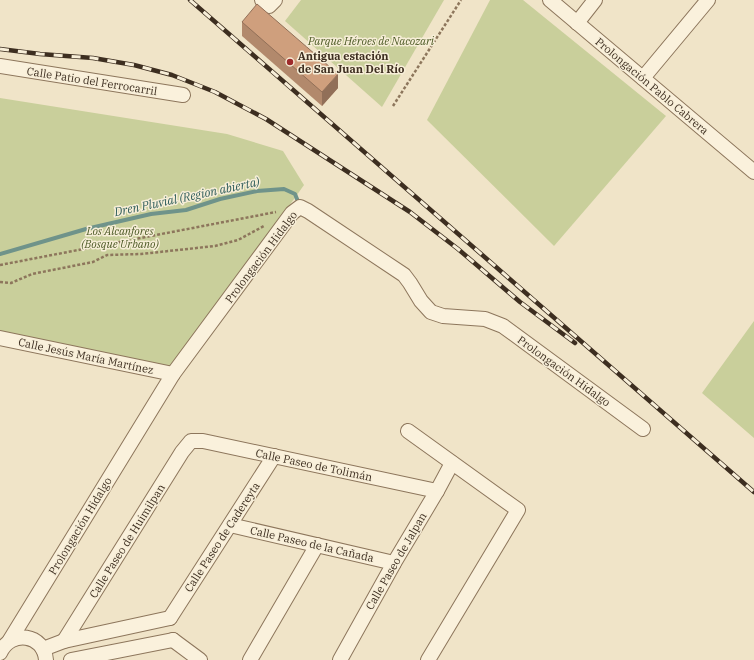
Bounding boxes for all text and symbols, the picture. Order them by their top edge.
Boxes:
park label: Parque Héroes de Nacozari [307,34,435,48]
street label: Prolongación Pablo Cabrera [592,34,712,138]
place label: Antigua estación de San Juan Del Río [298,49,404,76]
marker: Antigua estación de San Juan Del Río [285,57,295,67]
street label: Calle Patio del Ferrocarril [26,64,158,98]
water label: Dren Pluvial (Region abierta) [112,174,261,219]
street label: Prolongación Hidalgo [222,208,300,306]
park label: Los Alcanfores (Bosque Urbano) [81,224,160,251]
street label: Prolongación Hidalgo [515,333,613,409]
street label: Calle Jesús María Martínez [17,335,155,377]
street label: Calle Paseo de Tolimán [254,446,374,484]
street label: Prolongación Hidalgo [45,475,115,577]
street label: Calle Paseo de Cadereyta [181,479,263,595]
street label: Calle Paseo de Huimilpan [86,481,168,601]
street label: Calle Paseo de Jalpan [362,510,430,612]
street label: Calle Paseo de la Cañada [249,523,375,565]

